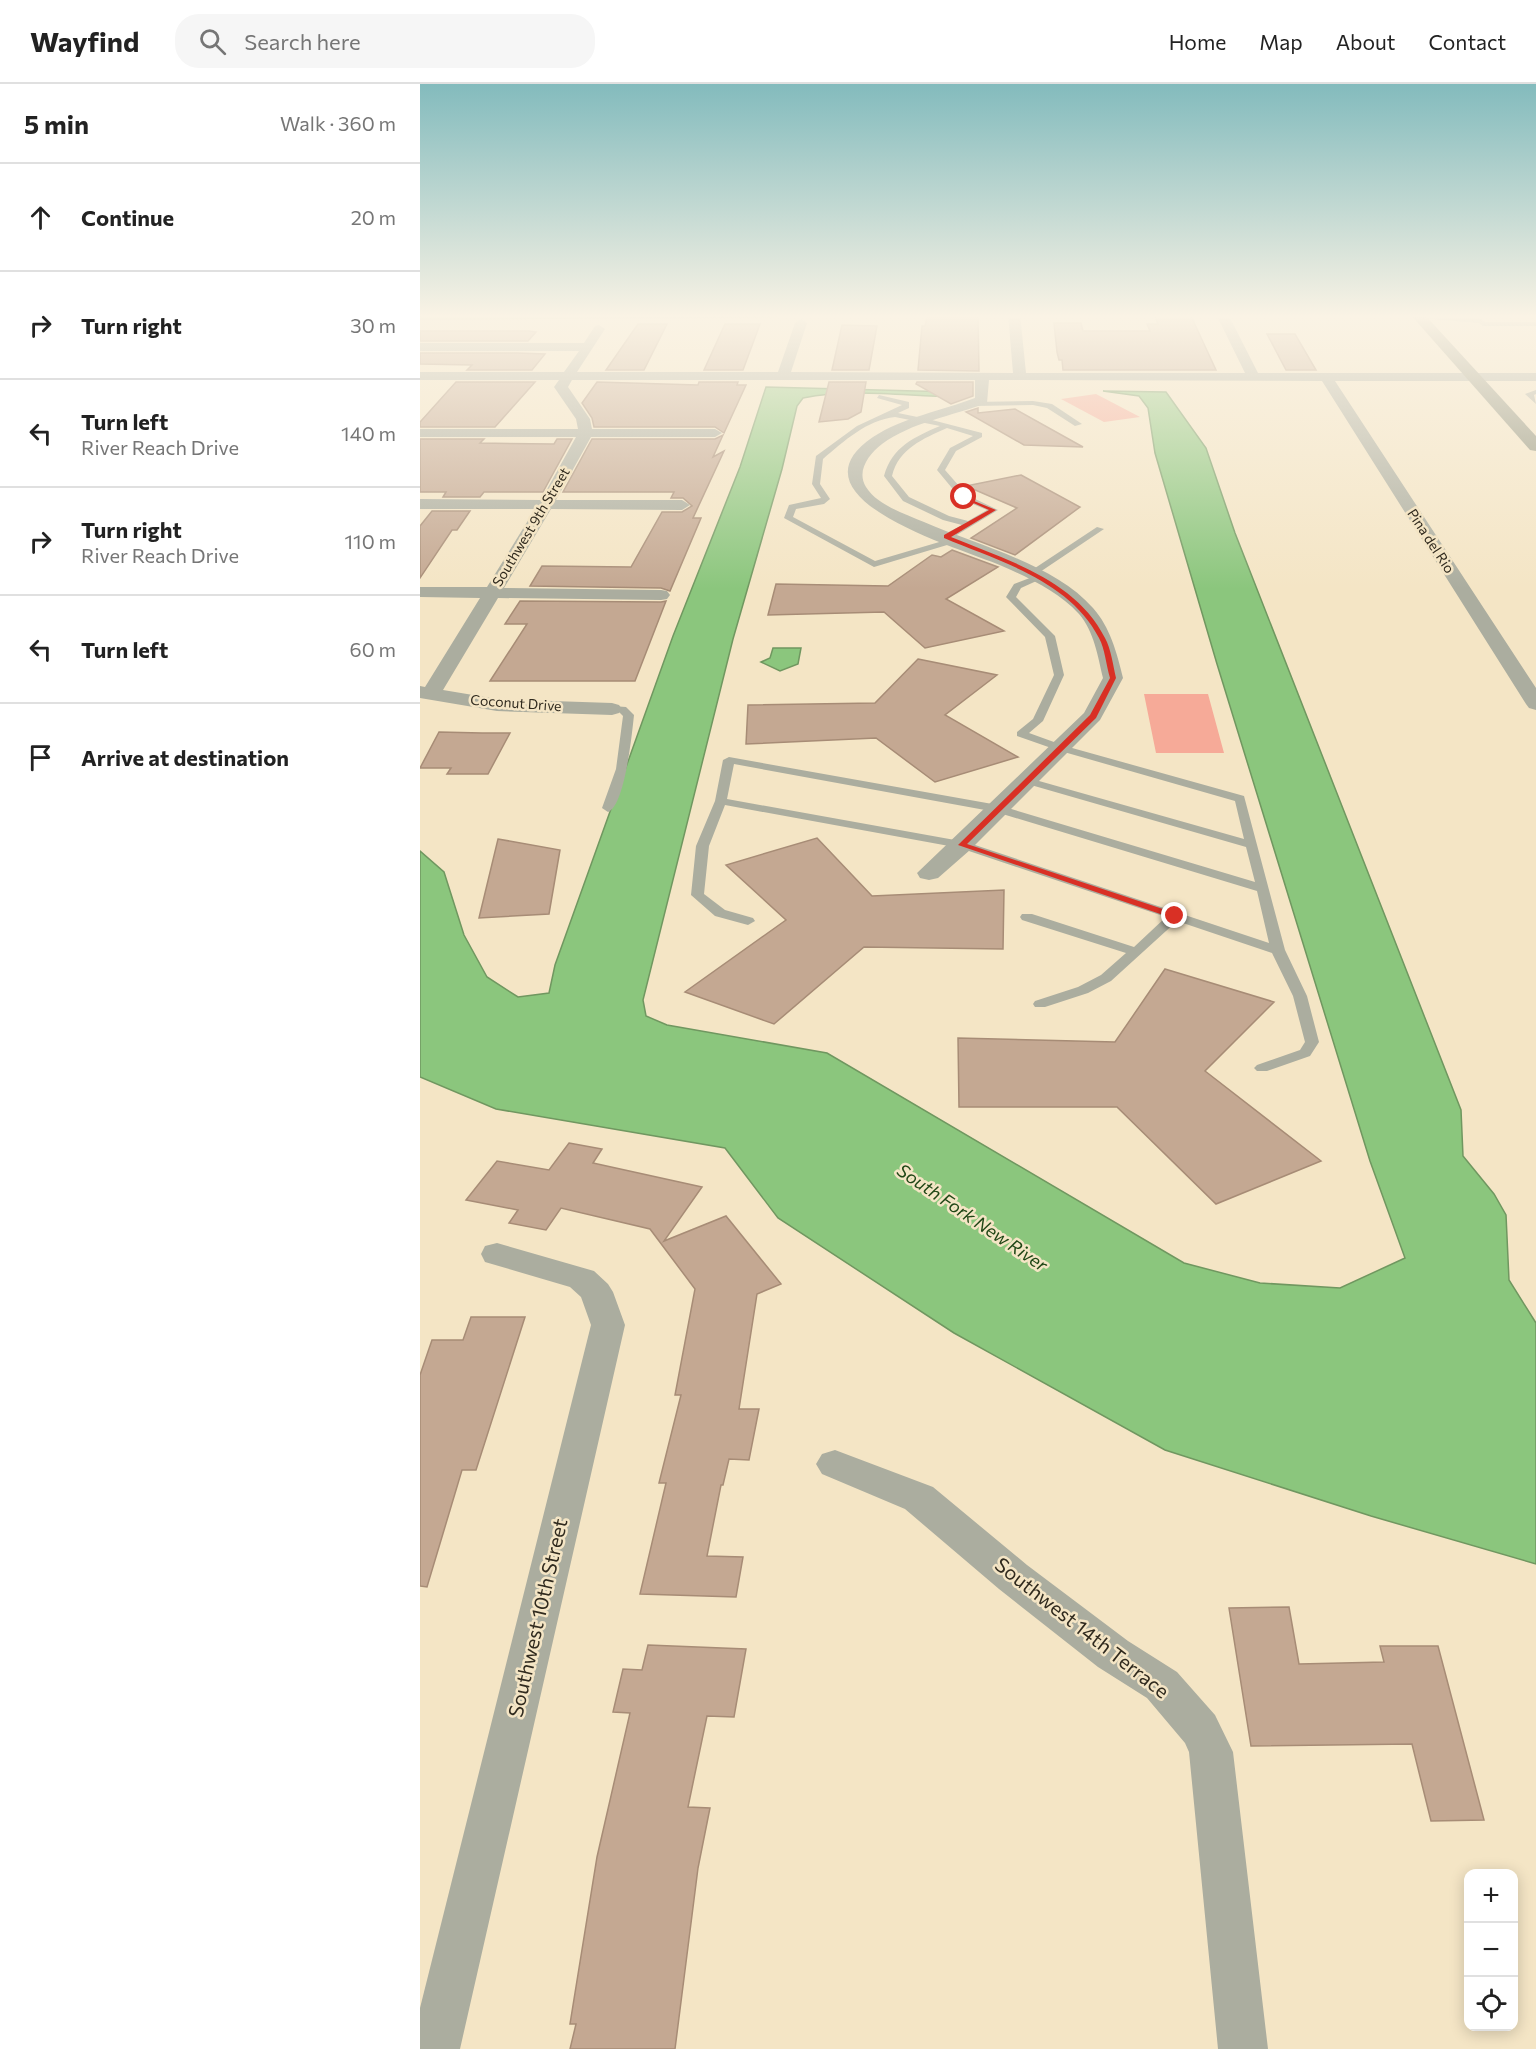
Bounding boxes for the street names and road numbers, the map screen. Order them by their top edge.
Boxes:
street label: Southwest 9th Street [488,464,573,589]
street label: Pina del Rio [1404,505,1459,576]
street label: Coconut Drive [470,691,562,714]
street label: Southwest 10th Street [502,1516,572,1719]
street label: Southwest 14th Terrace [991,1552,1174,1703]

